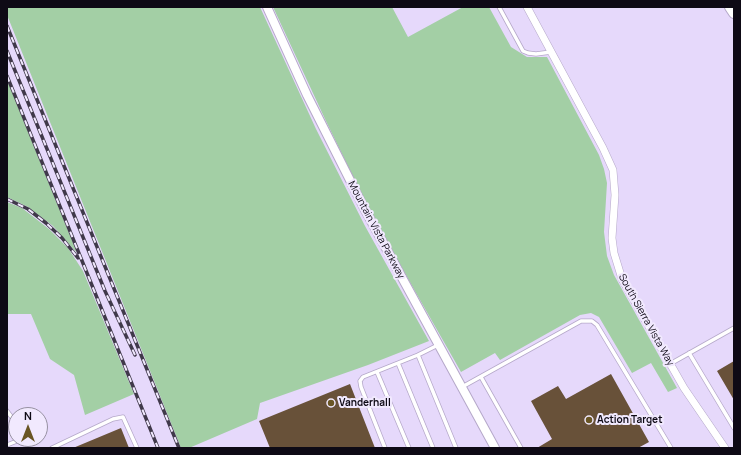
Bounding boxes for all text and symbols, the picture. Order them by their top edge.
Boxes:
street label: Mountain Vista Parkway [345,179,407,281]
street label: South Sierra Vista Way [616,272,676,368]
place label: Vanderhall [339,397,391,409]
marker: Vanderhall [326,398,336,408]
north arrow [8,407,48,447]
text: N [24,408,32,423]
place label: Action Target [597,414,662,426]
marker: Action Target [584,415,594,425]

